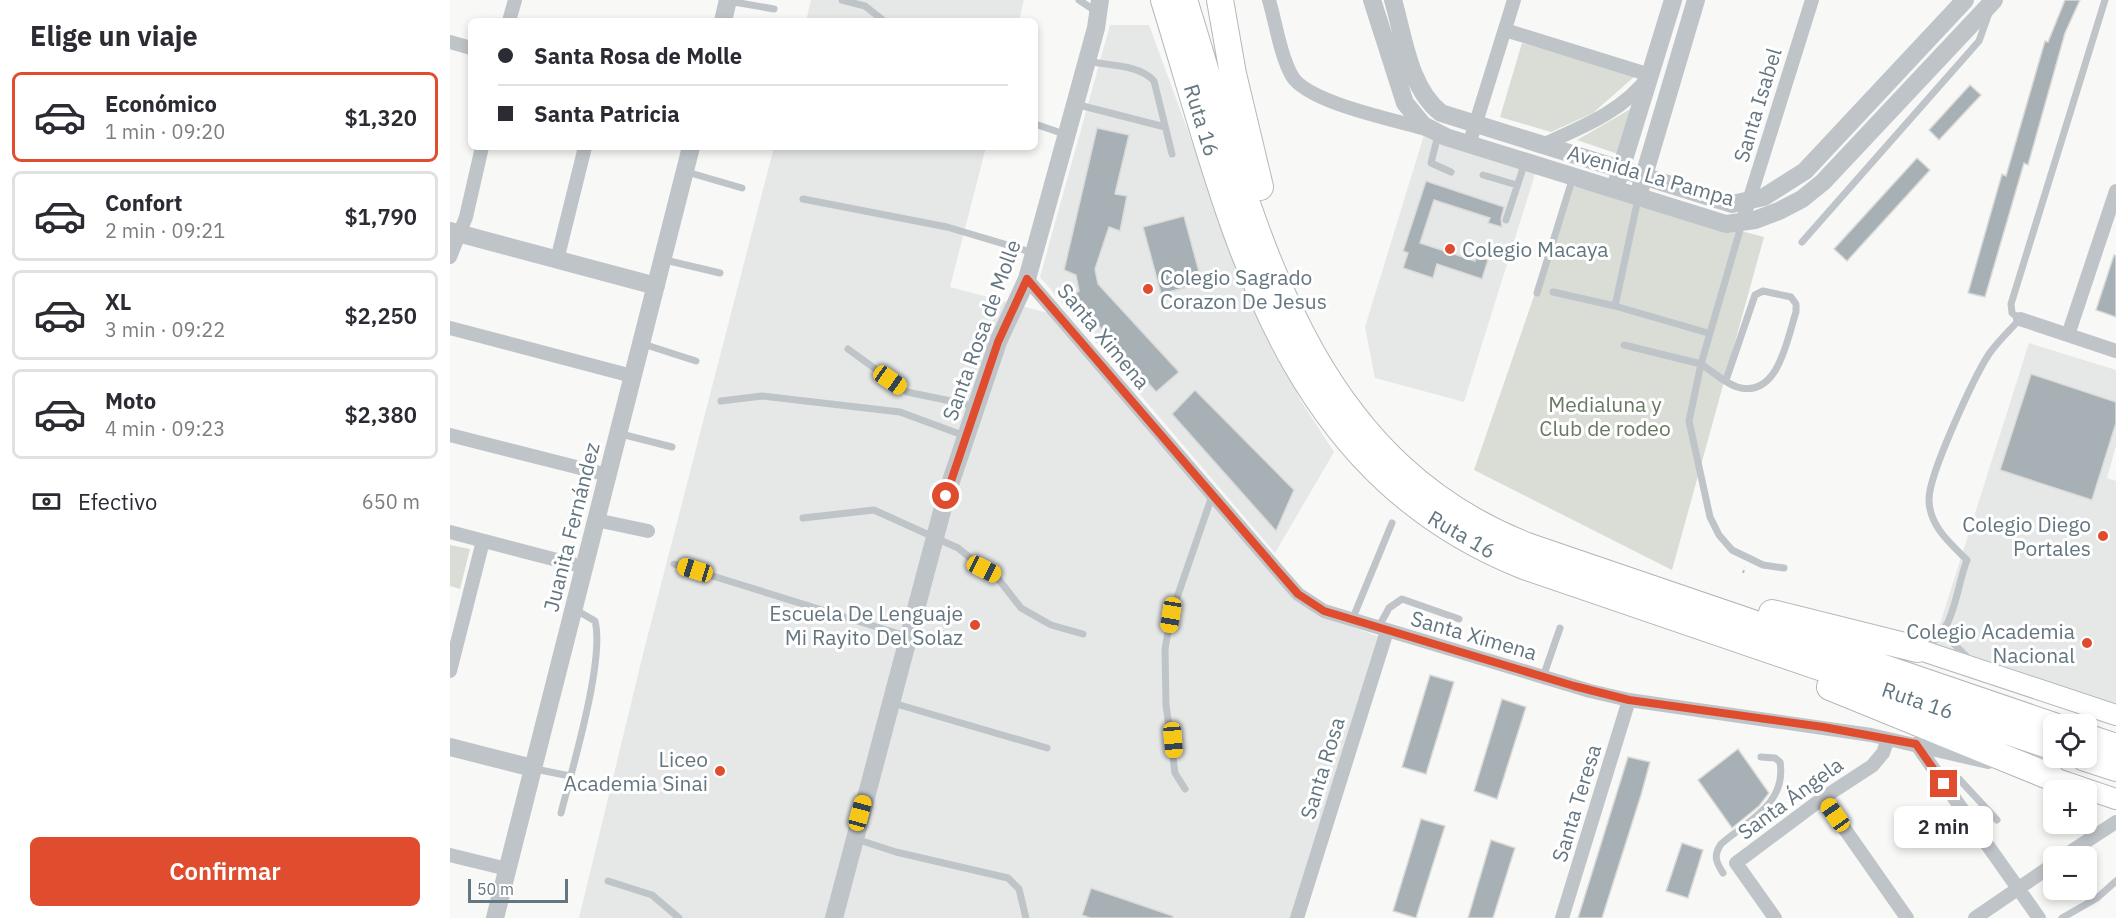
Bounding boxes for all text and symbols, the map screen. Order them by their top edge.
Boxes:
text: Elige un viaje [30,18,198,53]
text: Santa Rosa de Molle [534,41,742,70]
street label: Santa Isabel [1726,44,1788,166]
street label: Ruta 16 [1178,80,1226,160]
text: Económico [105,89,217,118]
icon: car [33,90,87,144]
text: Santa Patricia [534,99,680,128]
text: $1,320 [344,103,417,132]
text: 1 min · 09:20 [105,118,225,145]
street label: Avenida La Pampa [1564,138,1738,212]
text: Confort [105,188,183,217]
icon: car [33,189,87,243]
text: $1,790 [344,202,417,231]
text: 2 min · 09:21 [105,217,225,244]
place label: Colegio Macaya [1462,235,1608,263]
street label: Santa Rosa de Molle [935,236,1027,424]
marker: Colegio Macaya [1443,242,1457,256]
place label: Colegio Sagrado Corazon De Jesus [1160,263,1327,315]
street label: Santa Ximena [1051,277,1157,395]
marker: Colegio Sagrado Corazon De Jesus [1141,282,1155,296]
text: XL [105,287,131,316]
icon: car [33,288,87,342]
text: $2,250 [344,301,417,330]
text: 3 min · 09:22 [105,316,225,343]
car [870,362,910,398]
text: Moto [105,386,156,415]
icon: car [33,387,87,441]
park label: Medialuna y Club de rodeo [1539,390,1671,442]
text: $2,380 [344,400,417,429]
text: 4 min · 09:23 [105,415,225,442]
street label: Juanita Fernández [536,439,606,615]
route start [932,482,959,509]
icon: cash [30,485,63,518]
text: Efectivo [78,487,157,516]
text: 650 m [362,488,420,515]
street label: Ruta 16 [1423,503,1501,565]
place label: Colegio Diego Portales [1962,510,2091,562]
marker: Colegio Diego Portales [2096,529,2110,543]
car [964,553,1004,585]
car [675,556,715,584]
car [1159,596,1183,634]
place label: Escuela De Lenguaje Mi Rayito Del Solaz [769,599,963,651]
street label: Santa Ximena [1408,604,1540,666]
place label: Colegio Academia Nacional [1906,617,2075,669]
marker: Escuela De Lenguaje Mi Rayito Del Solaz [968,618,982,632]
marker: Colegio Academia Nacional [2080,636,2094,650]
street label: Ruta 16 [1878,675,1958,725]
street label: Santa Rosa [1293,714,1351,822]
map controls [2043,714,2097,900]
button: locate [2043,714,2097,768]
car [1162,721,1184,759]
street label: Santa Teresa [1545,741,1607,865]
place label: Liceo Academia Sinai [563,745,708,797]
street label: Santa Ángela [1732,750,1848,846]
marker: Liceo Academia Sinai [713,764,727,778]
route end [1930,770,1957,797]
button: + [2043,780,2097,834]
car [847,793,873,833]
car [1817,795,1853,835]
callout: 2 min [1894,805,1994,847]
text: 2 min [1918,813,1969,840]
button: Confirmar [30,837,420,906]
button: − [2043,846,2097,900]
scale bar [468,876,568,904]
text: 50 m [477,879,514,899]

